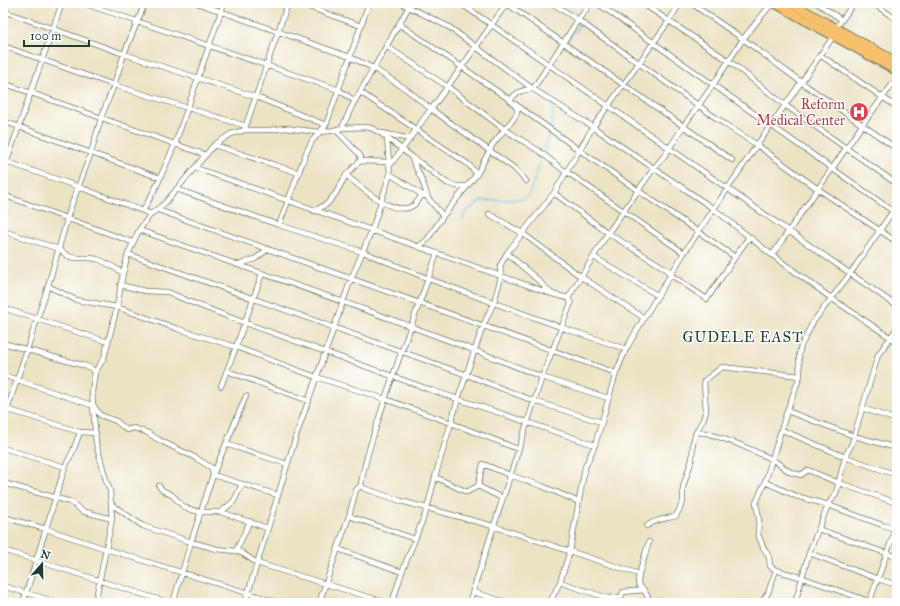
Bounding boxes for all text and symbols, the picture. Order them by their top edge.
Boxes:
scale bar [24,22,89,48]
text: 100 m [30,29,61,43]
place label: Reform Medical Center [757,96,846,129]
hospital icon: Reform Medical Center [848,101,870,123]
district label: GUDELE EAST [682,328,804,346]
north arrow [22,544,62,584]
text: N [39,547,52,563]

